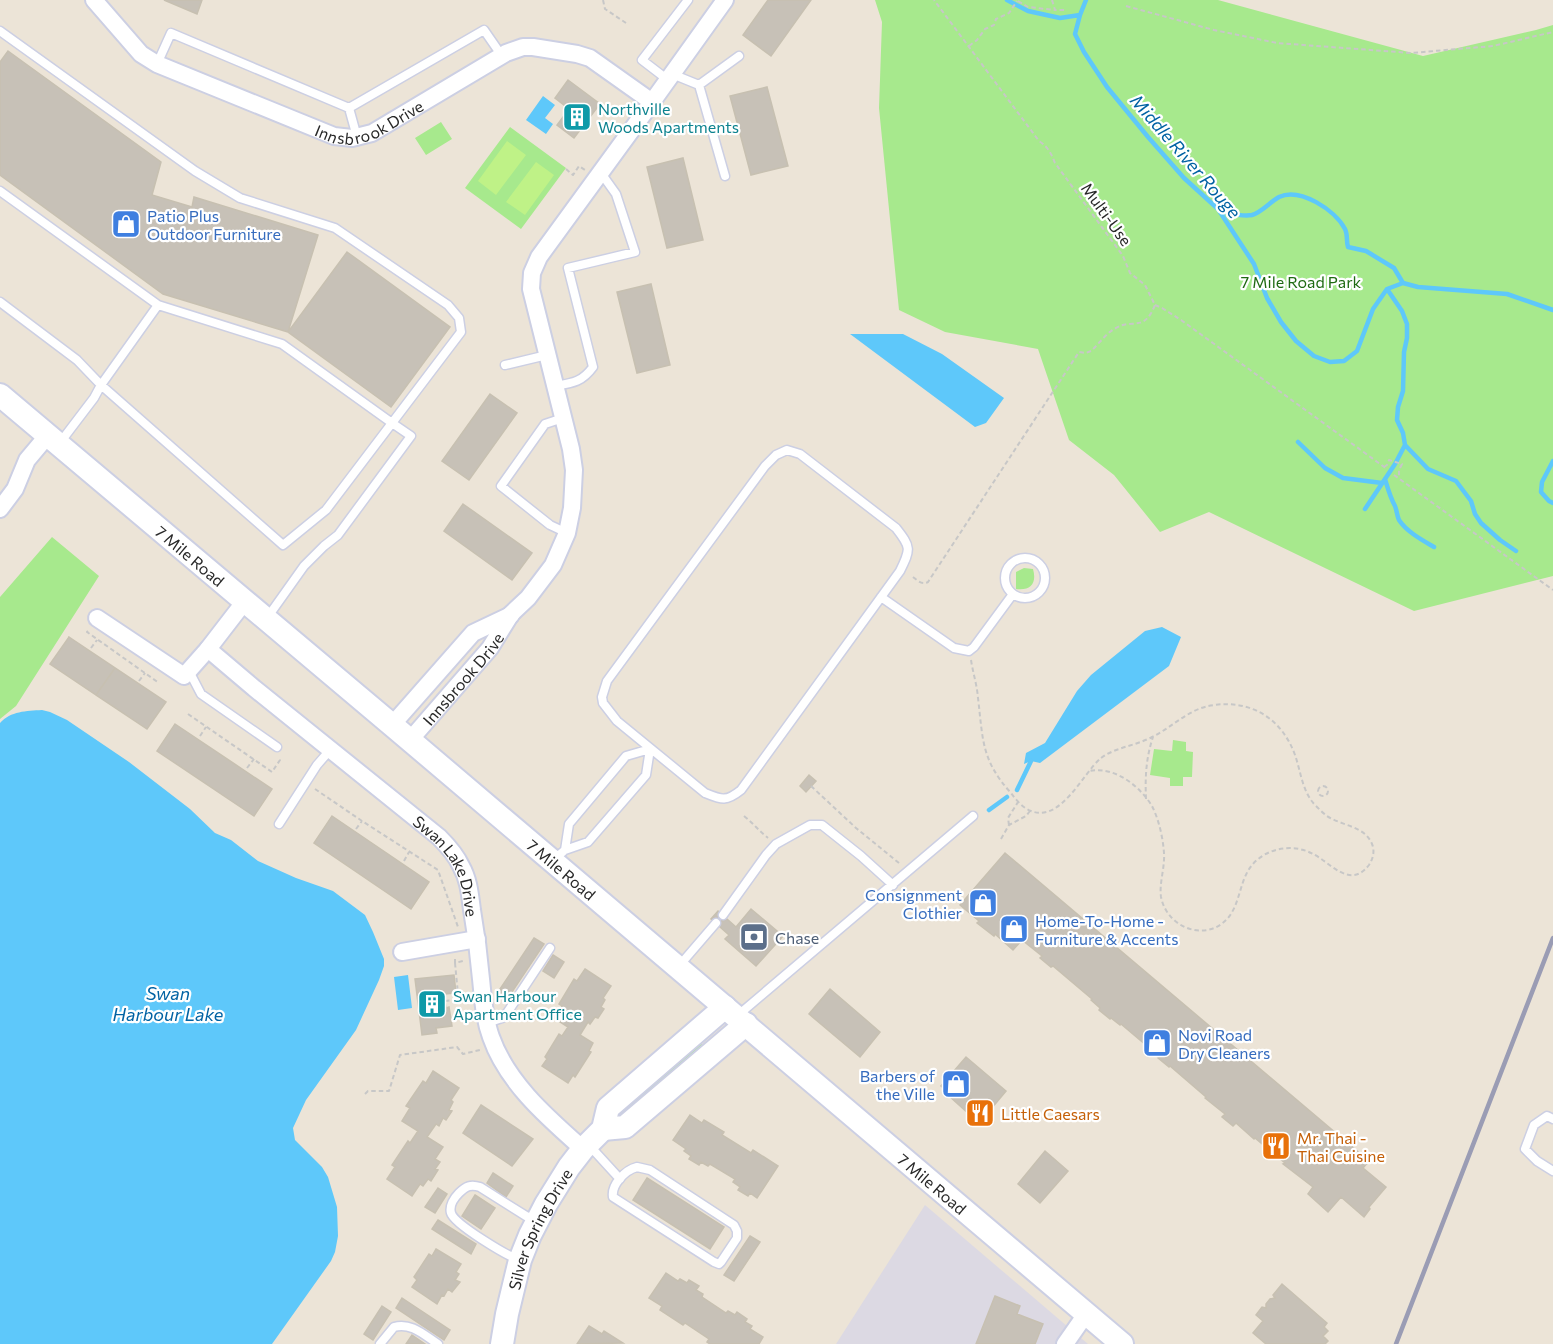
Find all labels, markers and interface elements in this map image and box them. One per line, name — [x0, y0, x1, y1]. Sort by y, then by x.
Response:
water label: Middle River Rouge — [1126, 89, 1246, 223]
street label: Innsbrook Drive — [313, 95, 426, 148]
place label: Northville Woods Apartments — [598, 99, 739, 136]
building icon: Northville Woods Apartments — [561, 101, 593, 133]
street label: Multi-Use — [1078, 179, 1136, 249]
place label: Patio Plus Outdoor Furniture — [147, 206, 281, 243]
shop icon: Patio Plus Outdoor Furniture — [110, 208, 142, 240]
park label: 7 Mile Road Park — [1241, 272, 1362, 291]
street label: 7 Mile Road — [152, 521, 229, 590]
street label: Innsbrook Drive — [418, 629, 507, 729]
street label: Swan Lake Drive — [410, 811, 482, 918]
street label: 7 Mile Road — [524, 835, 600, 903]
place label: Consignment Clothier — [865, 885, 963, 922]
shop icon: Consignment Clothier — [967, 887, 999, 919]
place label: Home-To-Home - Furniture & Accents — [1035, 911, 1178, 948]
shop icon: Home-To-Home - Furniture & Accents — [998, 913, 1030, 945]
bank icon: Chase — [738, 921, 770, 953]
place label: Chase — [775, 928, 819, 947]
water label: Swan Harbour Lake — [113, 982, 224, 1025]
place label: Swan Harbour Apartment Office — [453, 986, 582, 1023]
building icon: Swan Harbour Apartment Office — [416, 988, 448, 1020]
place label: Novi Road Dry Cleaners — [1178, 1025, 1270, 1062]
shop icon: Novi Road Dry Cleaners — [1141, 1027, 1173, 1059]
place label: Barbers of the Ville — [860, 1066, 936, 1103]
shop icon: Barbers of the Ville — [940, 1068, 972, 1100]
restaurant icon: Little Caesars — [964, 1097, 996, 1129]
place label: Little Caesars — [1001, 1104, 1100, 1123]
place label: Mr. Thai - Thai Cuisine — [1297, 1128, 1385, 1165]
restaurant icon: Mr. Thai - Thai Cuisine — [1260, 1130, 1292, 1162]
street label: 7 Mile Road — [894, 1149, 971, 1218]
street label: Silver Spring Drive — [504, 1165, 575, 1292]

